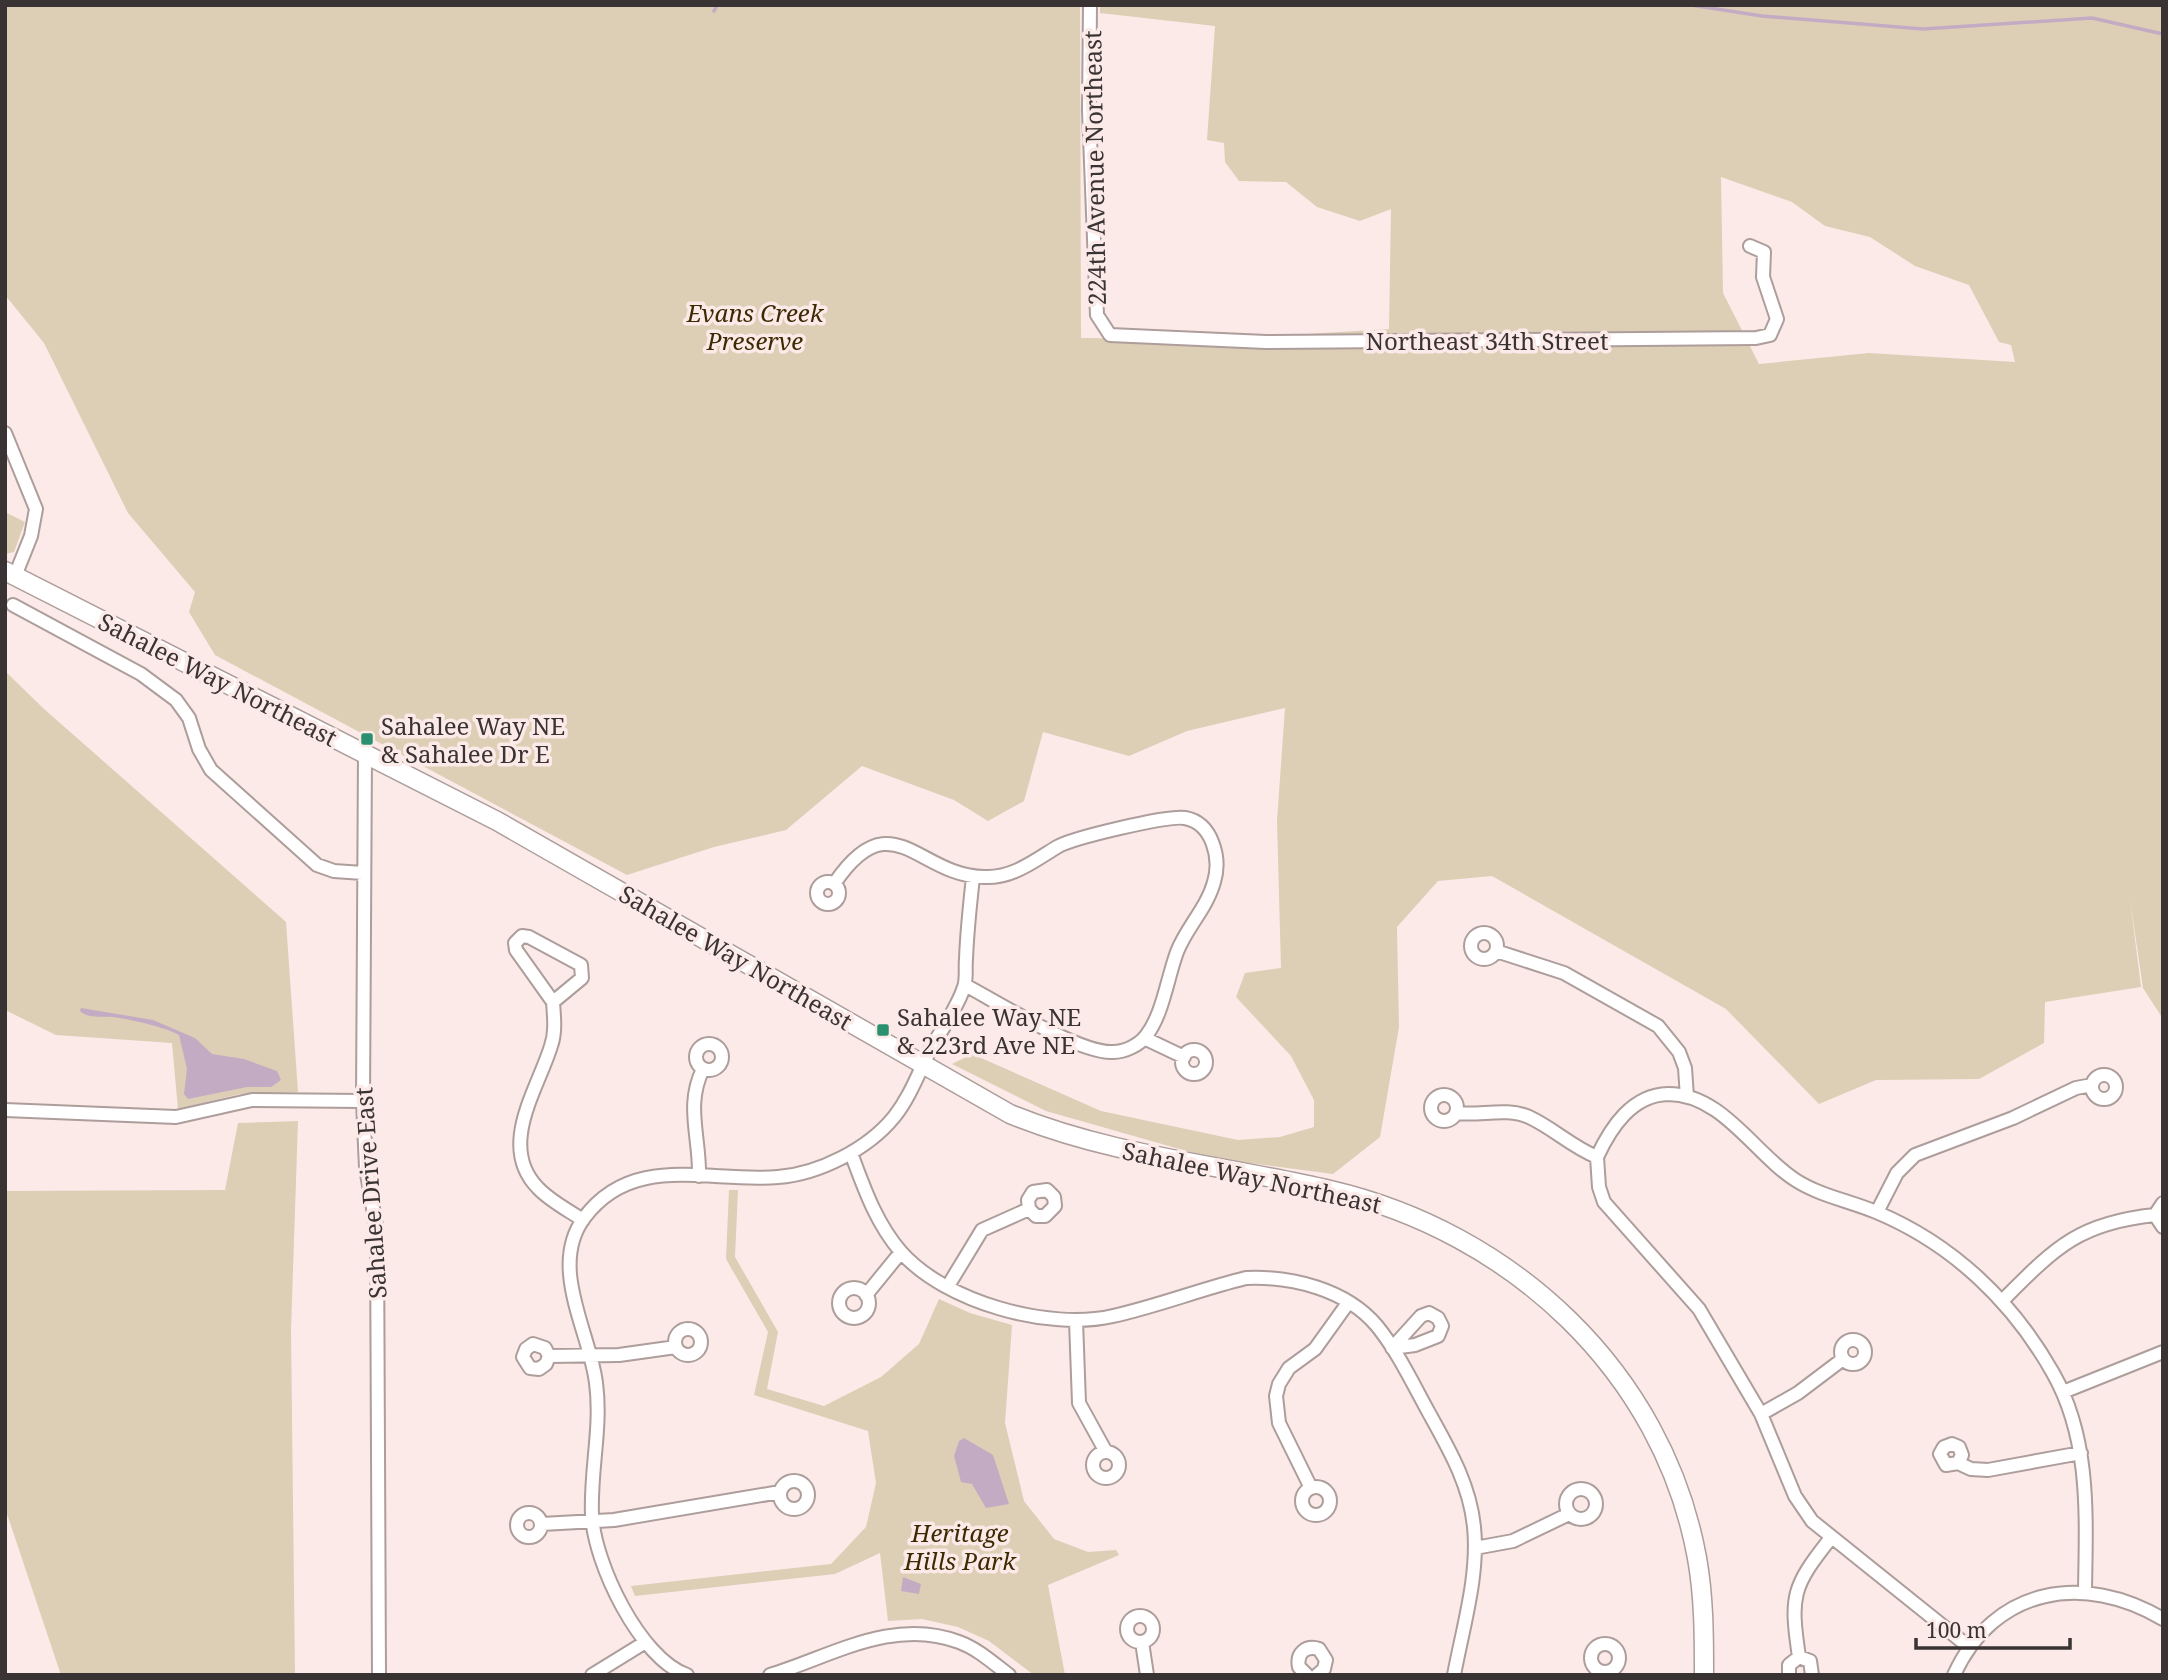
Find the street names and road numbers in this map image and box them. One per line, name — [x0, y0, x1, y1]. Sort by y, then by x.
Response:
street label: 224th Avenue Northeast — [1075, 30, 1113, 306]
street label: Northeast 34th Street — [1366, 324, 1608, 357]
street label: Sahalee Way Northeast — [93, 604, 343, 754]
street label: Sahalee Way Northeast — [614, 877, 858, 1037]
street label: Sahalee Drive East — [346, 1086, 394, 1300]
street label: Sahalee Way Northeast — [1120, 1133, 1384, 1221]

